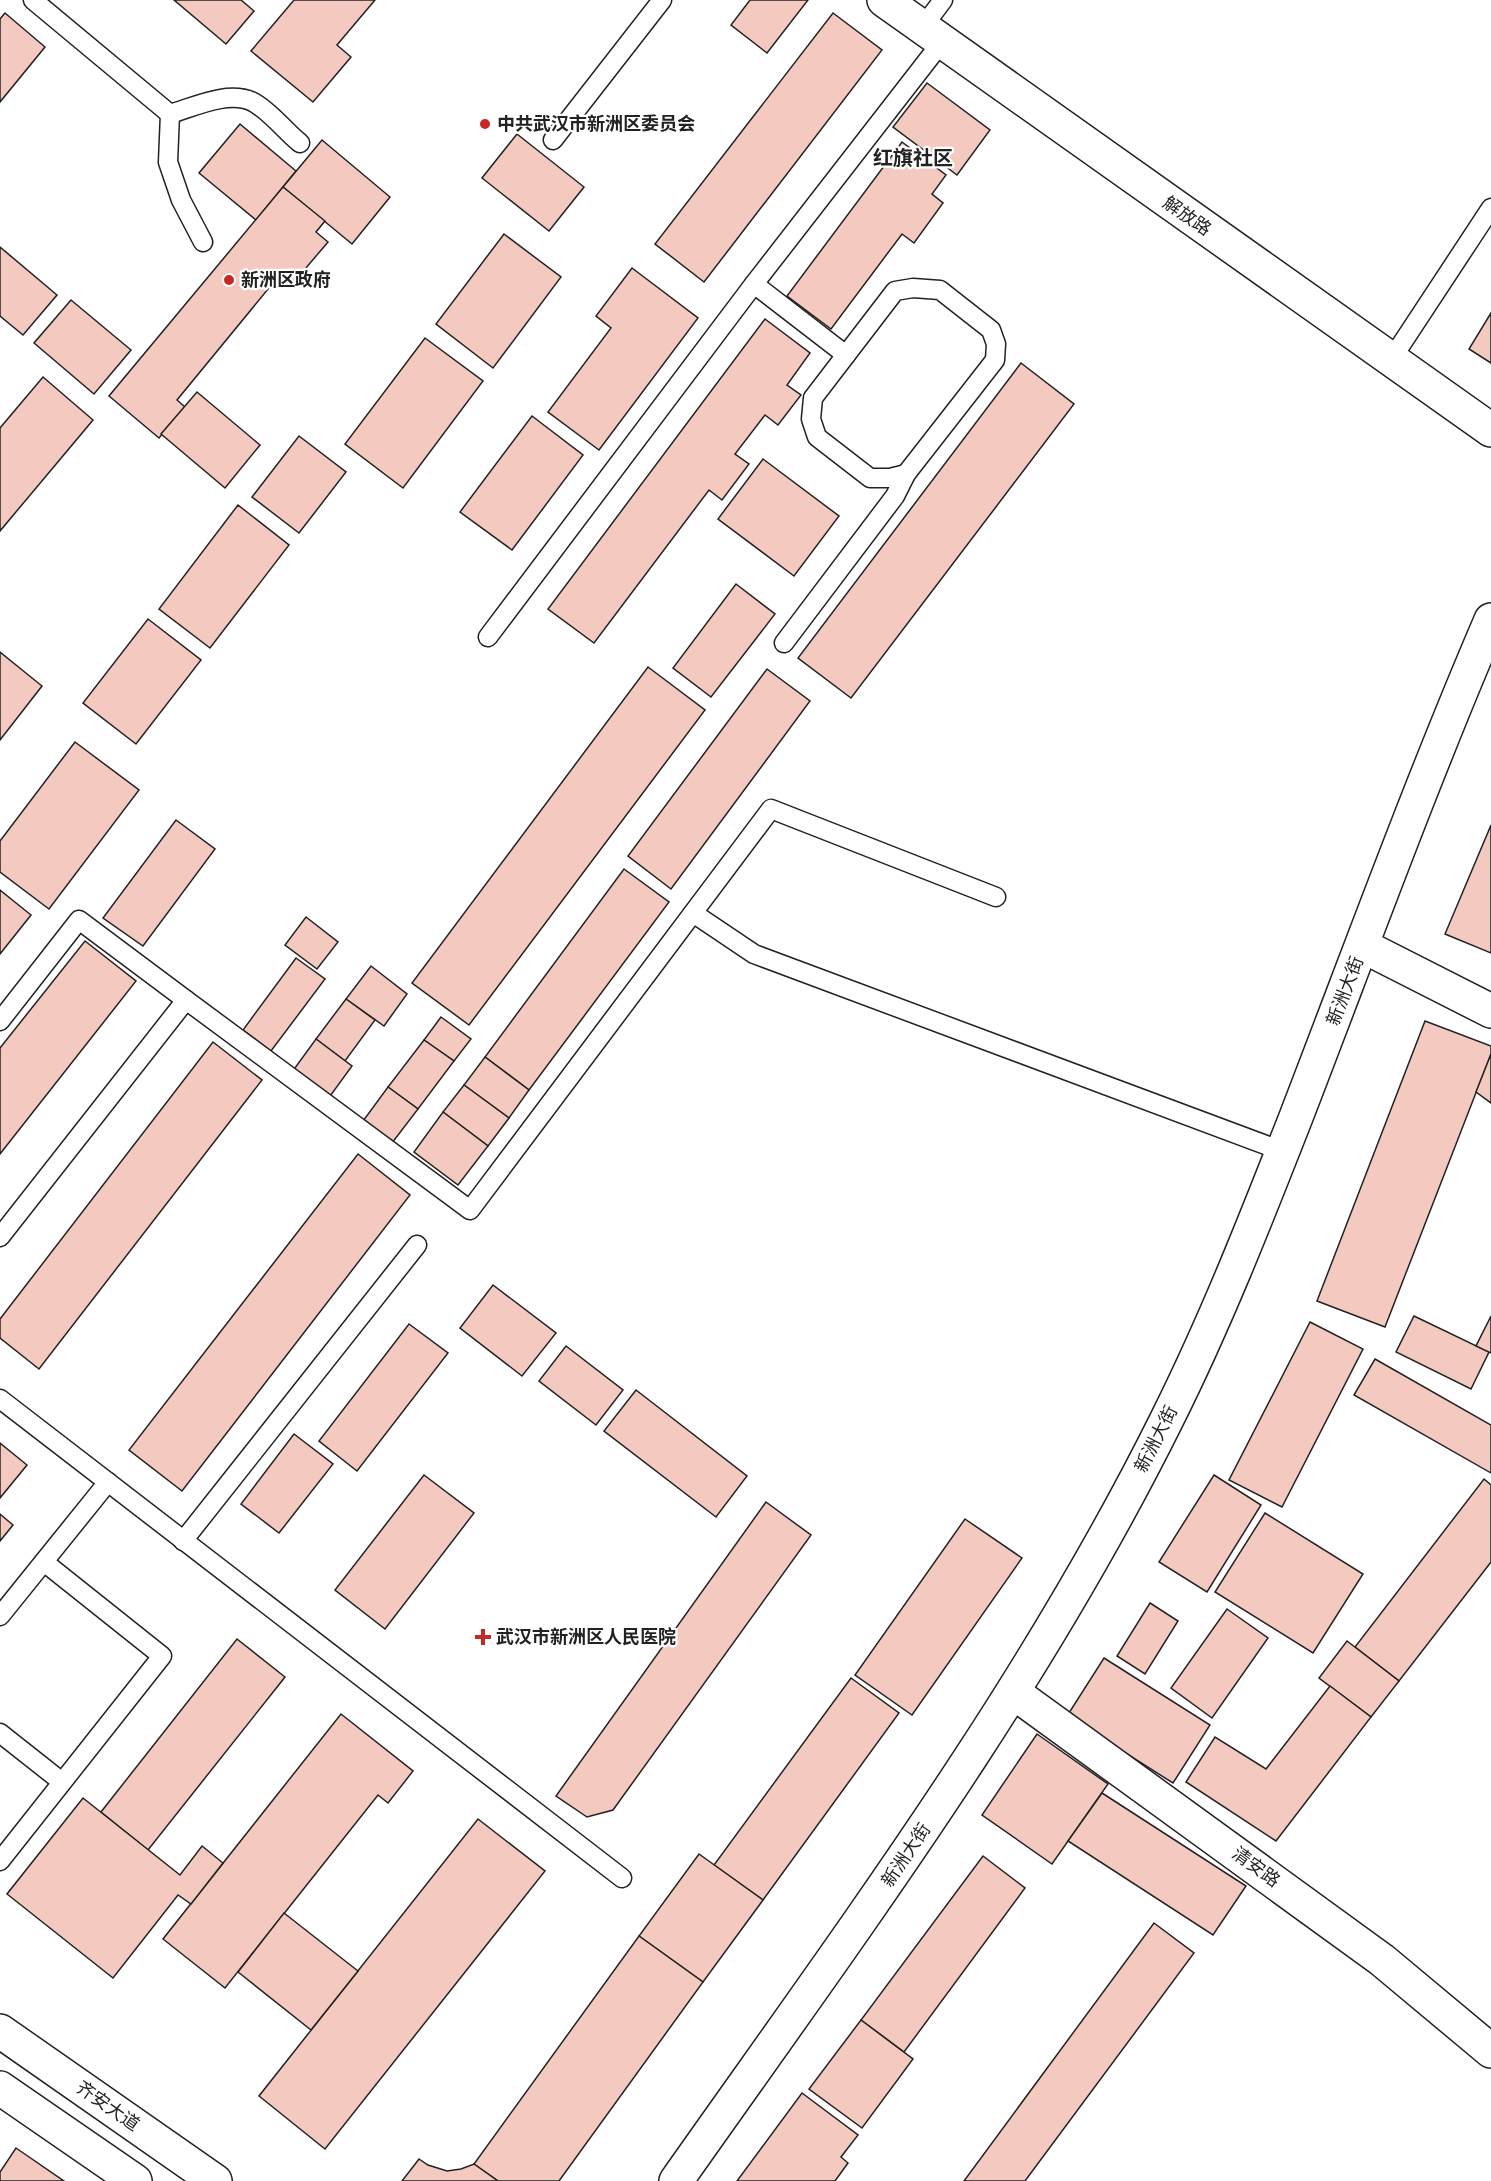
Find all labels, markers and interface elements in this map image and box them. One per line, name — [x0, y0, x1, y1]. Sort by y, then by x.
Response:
place label: 中共武汉市新洲区委员会 — [497, 113, 695, 135]
marker: 中共武汉市新洲区委员会 — [478, 117, 492, 131]
district label: 红旗社区 — [873, 146, 953, 170]
street label: 解放路 — [1159, 192, 1215, 240]
place label: 新洲区政府 — [241, 269, 331, 291]
marker: 新洲区政府 — [222, 273, 236, 287]
street label: 新洲大街 — [1322, 953, 1368, 1029]
street label: 新洲大街 — [1130, 1402, 1182, 1476]
place label: 武汉市新洲区人民医院 — [496, 1626, 676, 1648]
marker: 武汉市新洲区人民医院 — [474, 1628, 492, 1646]
street label: 新洲大街 — [877, 1819, 935, 1891]
street label: 清安路 — [1228, 1842, 1284, 1892]
street label: 齐安大道 — [72, 2076, 144, 2136]

